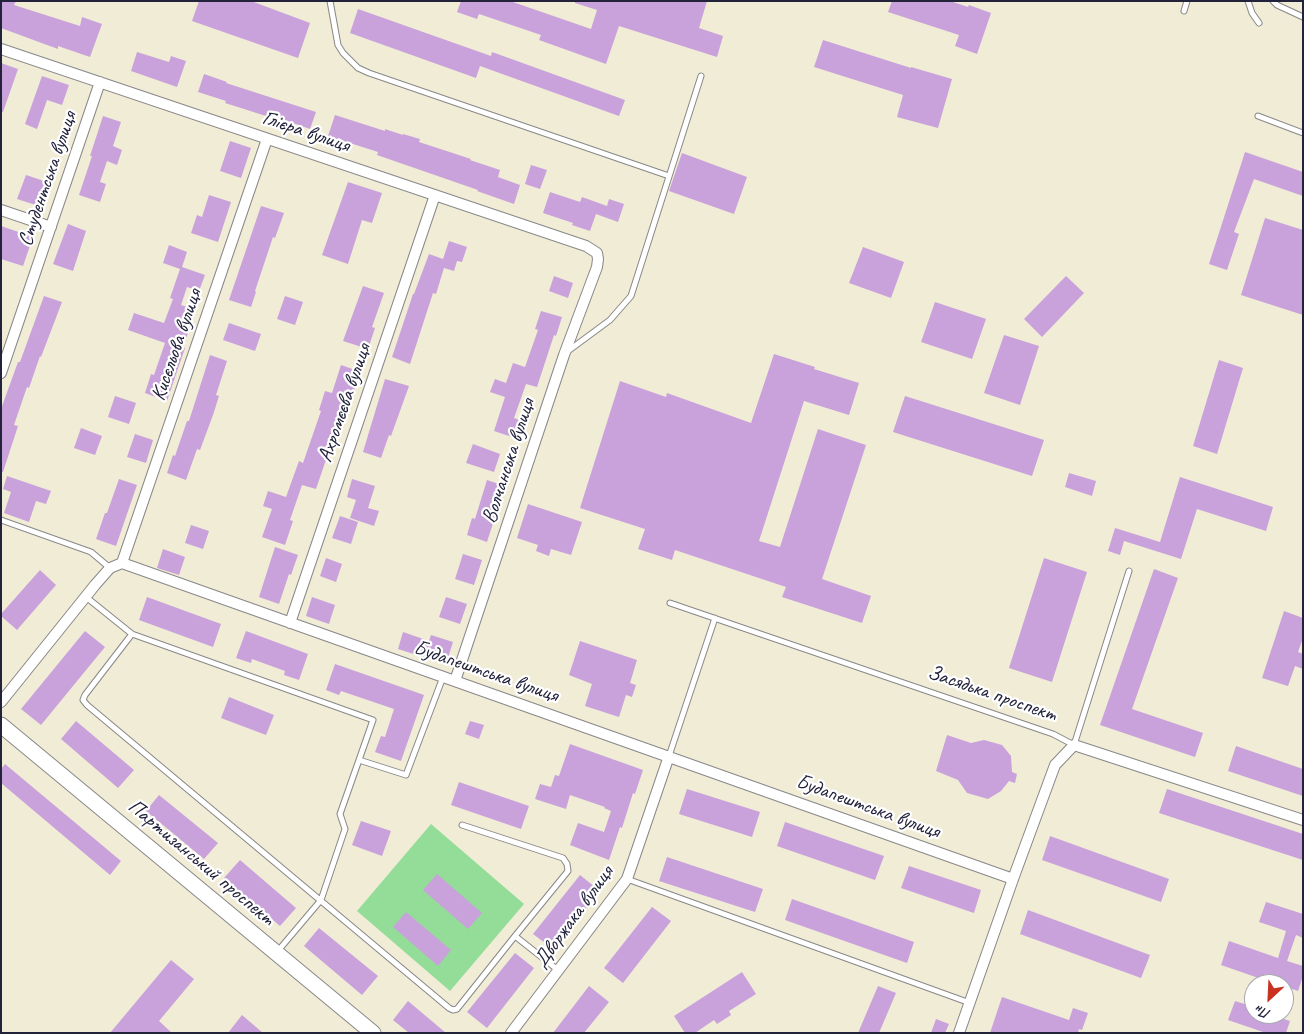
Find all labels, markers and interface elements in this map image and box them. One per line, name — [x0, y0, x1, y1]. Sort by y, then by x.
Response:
street label: Глієра вулиця — [259, 105, 353, 159]
street label: Студентська вулиця — [13, 108, 83, 250]
street label: Кисєльова вулиця — [146, 286, 208, 404]
street label: Ахромєєва вулиця — [313, 341, 377, 465]
street label: Волчанська вулиця — [477, 396, 541, 526]
street label: Будапештська вулиця — [410, 636, 562, 708]
street label: Засядька проспект — [924, 660, 1060, 728]
street label: Будапештська вулиця — [793, 769, 943, 845]
street label: Партизанський проспект — [122, 794, 280, 932]
street label: Дворжака вулиця — [529, 861, 619, 973]
north arrow — [1244, 974, 1294, 1024]
text: Пн — [1253, 1001, 1273, 1023]

